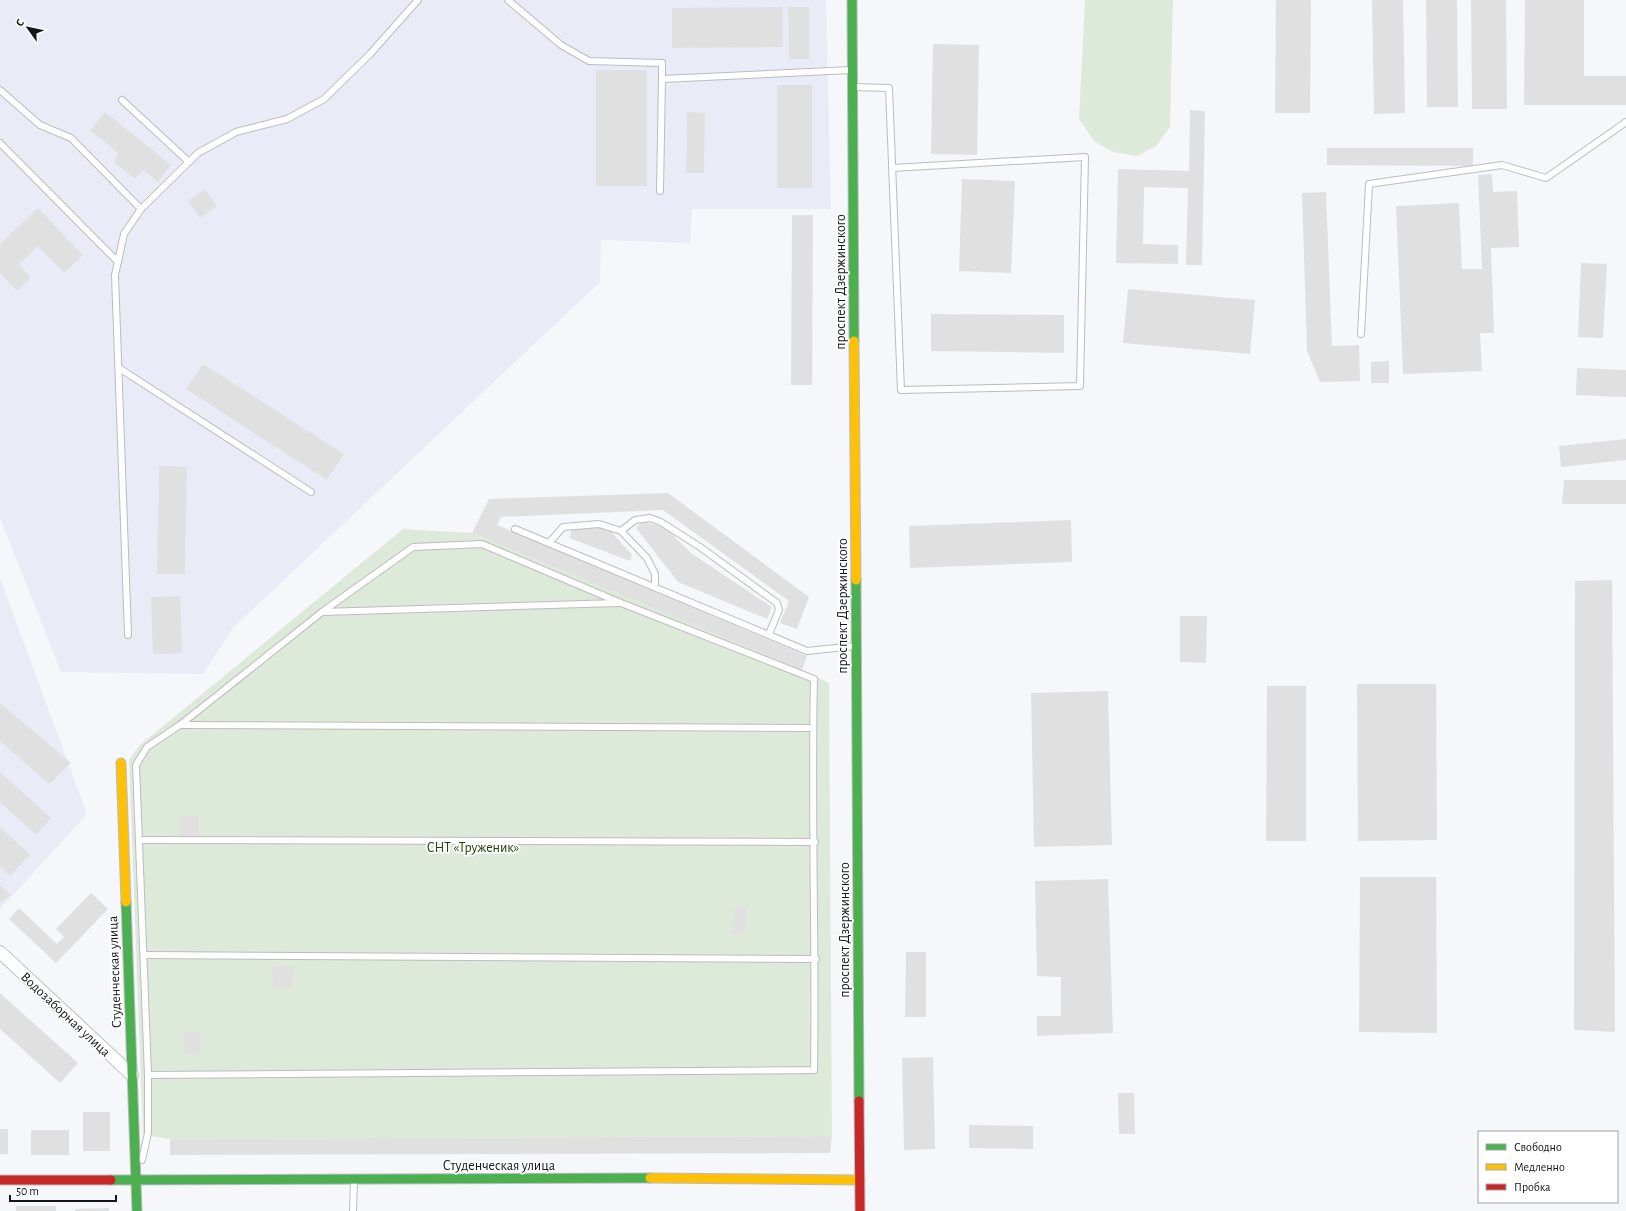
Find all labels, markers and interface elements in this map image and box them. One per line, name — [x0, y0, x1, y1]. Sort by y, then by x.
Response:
north arrow — [8, 8, 48, 48]
text: С — [14, 17, 26, 28]
street label: проспект Дзержинского — [834, 214, 848, 350]
street label: проспект Дзержинского — [836, 538, 850, 674]
park label: СНТ «Труженик» — [427, 841, 519, 855]
street label: проспект Дзержинского — [838, 862, 852, 998]
street label: Студенческая улица — [106, 915, 124, 1028]
street label: Водозаборная улица — [18, 970, 113, 1060]
legend — [1478, 1131, 1618, 1203]
text: Свободно — [1514, 1141, 1562, 1153]
street label: Студенческая улица — [443, 1159, 556, 1173]
text: Медленно — [1514, 1161, 1565, 1173]
scale bar — [10, 1177, 116, 1203]
text: Пробка — [1514, 1181, 1551, 1193]
text: 50 m — [16, 1185, 39, 1197]

